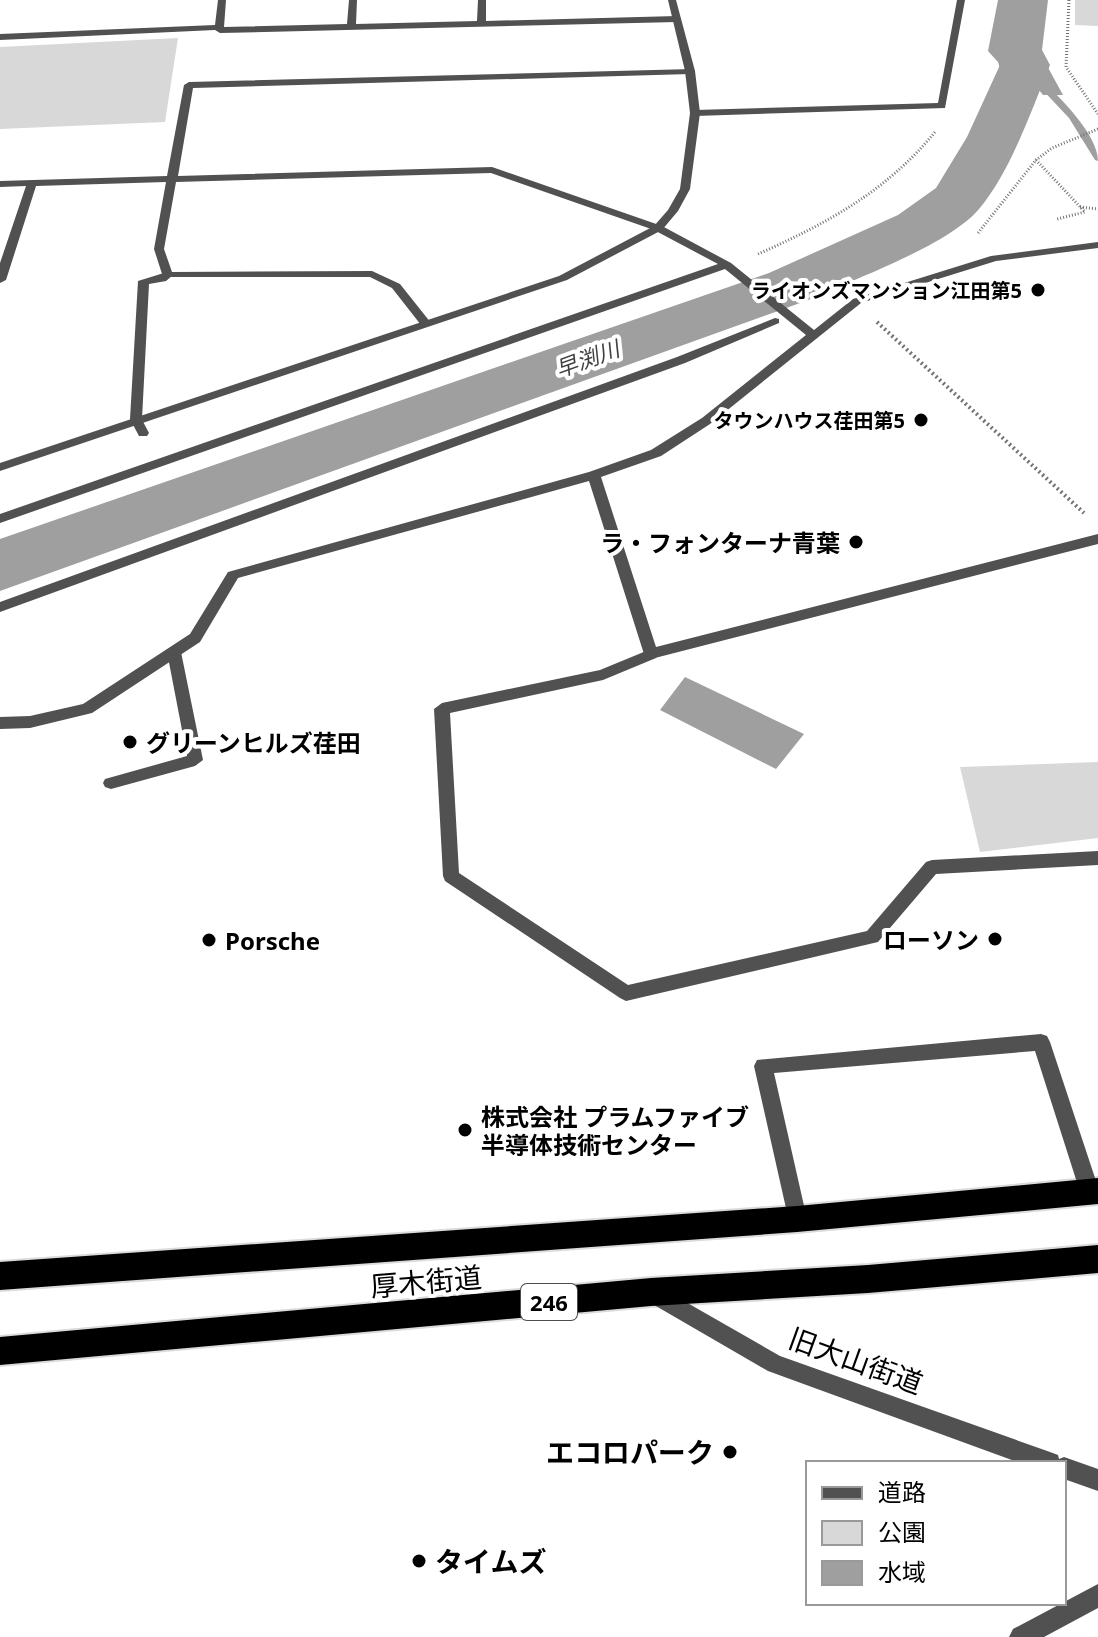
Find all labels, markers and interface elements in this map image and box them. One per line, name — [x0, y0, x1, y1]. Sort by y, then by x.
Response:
place label: ライオンズマンション江田第5 — [751, 277, 1022, 304]
marker: ライオンズマンション江田第5 — [1029, 281, 1047, 299]
water label: 早渕川 — [551, 332, 625, 383]
place label: タウンハウス荏田第5 — [714, 407, 905, 434]
marker: タウンハウス荏田第5 — [912, 411, 930, 429]
place label: ラ・フォンターナ青葉 — [600, 526, 840, 559]
marker: ラ・フォンターナ青葉 — [847, 533, 865, 551]
place label: グリーンヒルズ荏田 — [146, 726, 361, 759]
marker: グリーンヒルズ荏田 — [121, 733, 139, 751]
place label: ローソン — [883, 923, 979, 956]
place label: Porsche — [225, 924, 320, 957]
marker: ローソン — [986, 930, 1004, 948]
marker: Porsche — [200, 931, 218, 949]
place label: 株式会社 プラムファイブ 半導体技術センター — [481, 1100, 749, 1161]
marker: 株式会社 プラムファイブ 半導体技術センター — [456, 1121, 474, 1139]
street label: 厚木街道 — [369, 1257, 483, 1305]
road number: 246 — [521, 1284, 577, 1320]
street label: 旧大山街道 — [784, 1318, 928, 1402]
place label: エコロパーク — [546, 1433, 714, 1471]
marker: エコロパーク — [721, 1443, 739, 1461]
legend — [806, 1461, 1066, 1605]
text: 道路 — [878, 1475, 926, 1508]
text: 公園 — [878, 1515, 926, 1548]
place label: タイムズ — [435, 1542, 546, 1580]
marker: タイムズ — [410, 1552, 428, 1570]
text: 水域 — [878, 1555, 926, 1588]

